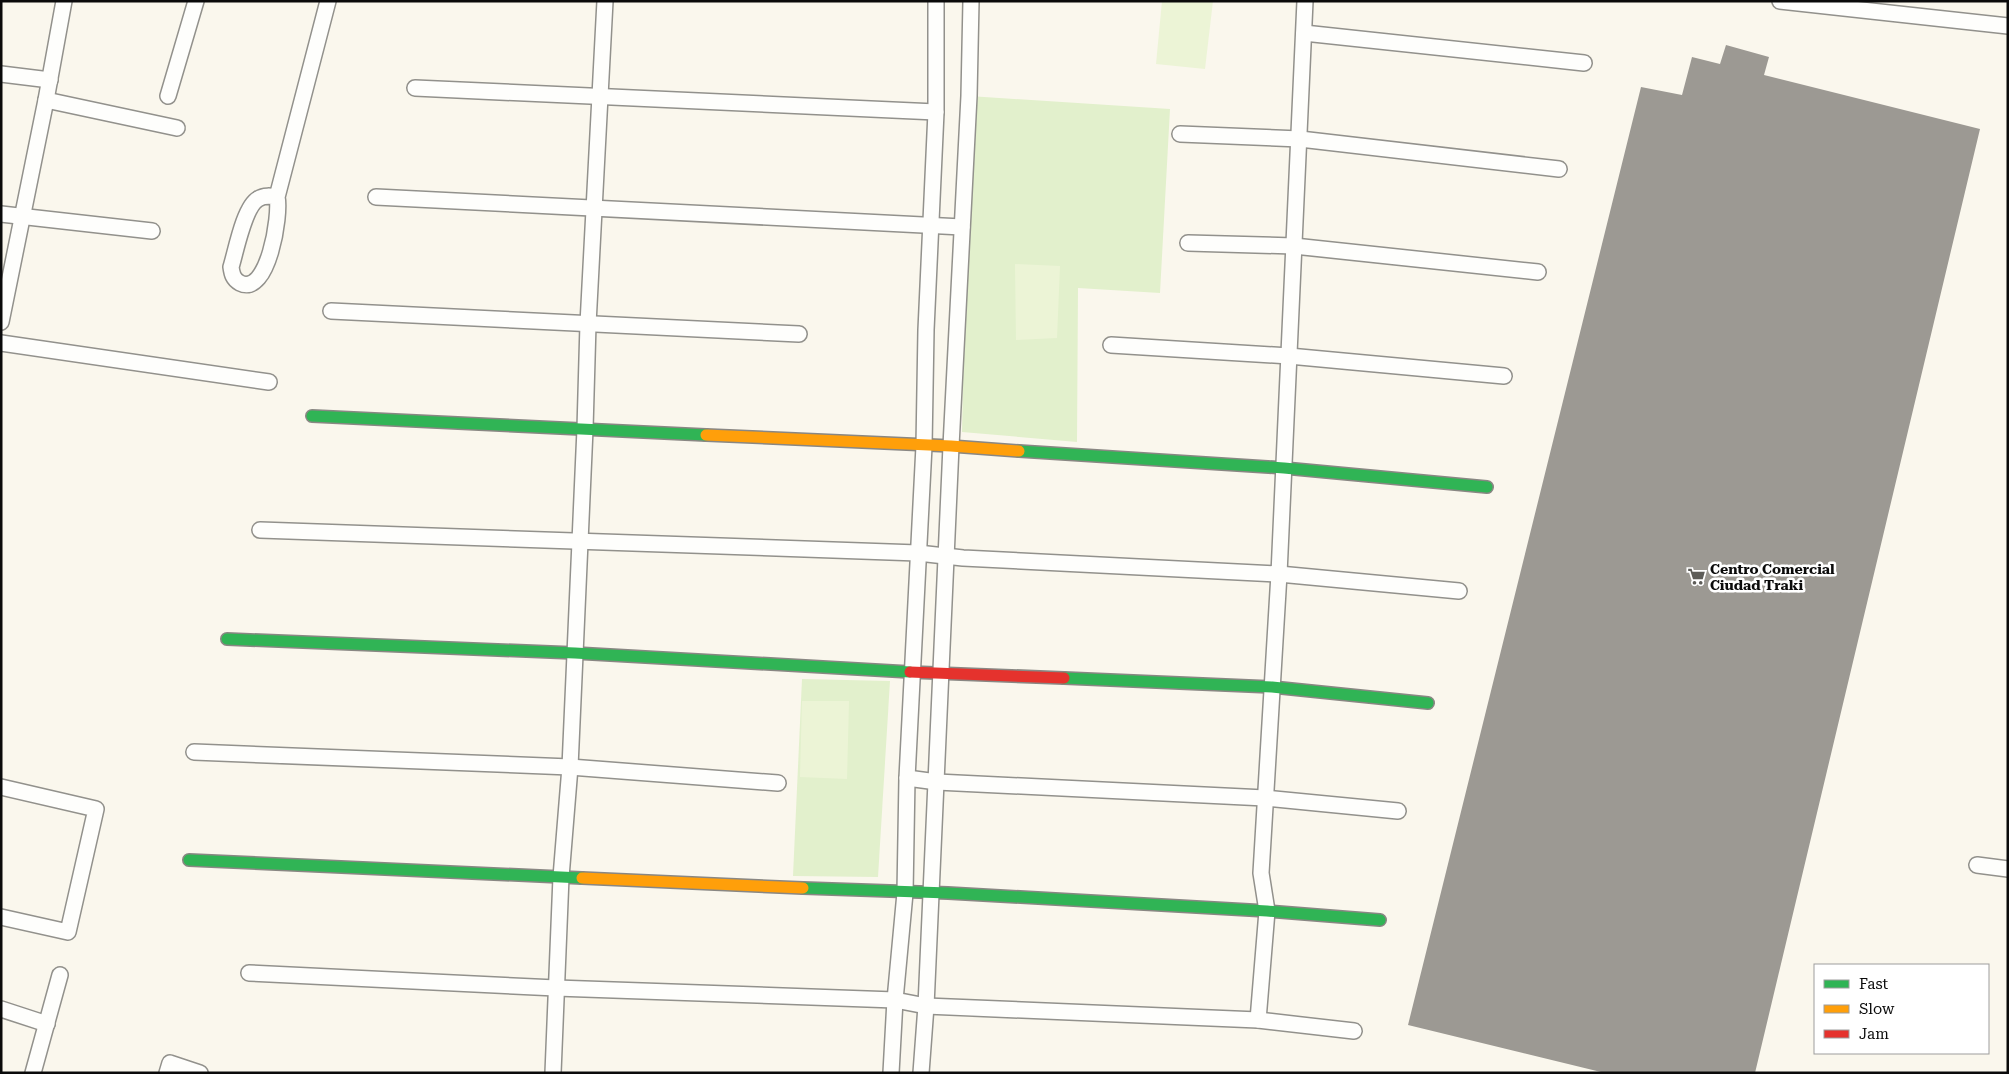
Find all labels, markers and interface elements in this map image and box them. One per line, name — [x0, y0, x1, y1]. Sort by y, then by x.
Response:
place label: Centro Comercial Ciudad Traki — [1710, 561, 1835, 593]
supermarket icon: Centro Comercial Ciudad Traki — [1686, 567, 1706, 587]
legend — [1814, 964, 1989, 1054]
text: Fast — [1859, 975, 1889, 993]
text: Slow — [1859, 1000, 1895, 1018]
text: Jam — [1859, 1025, 1889, 1043]

